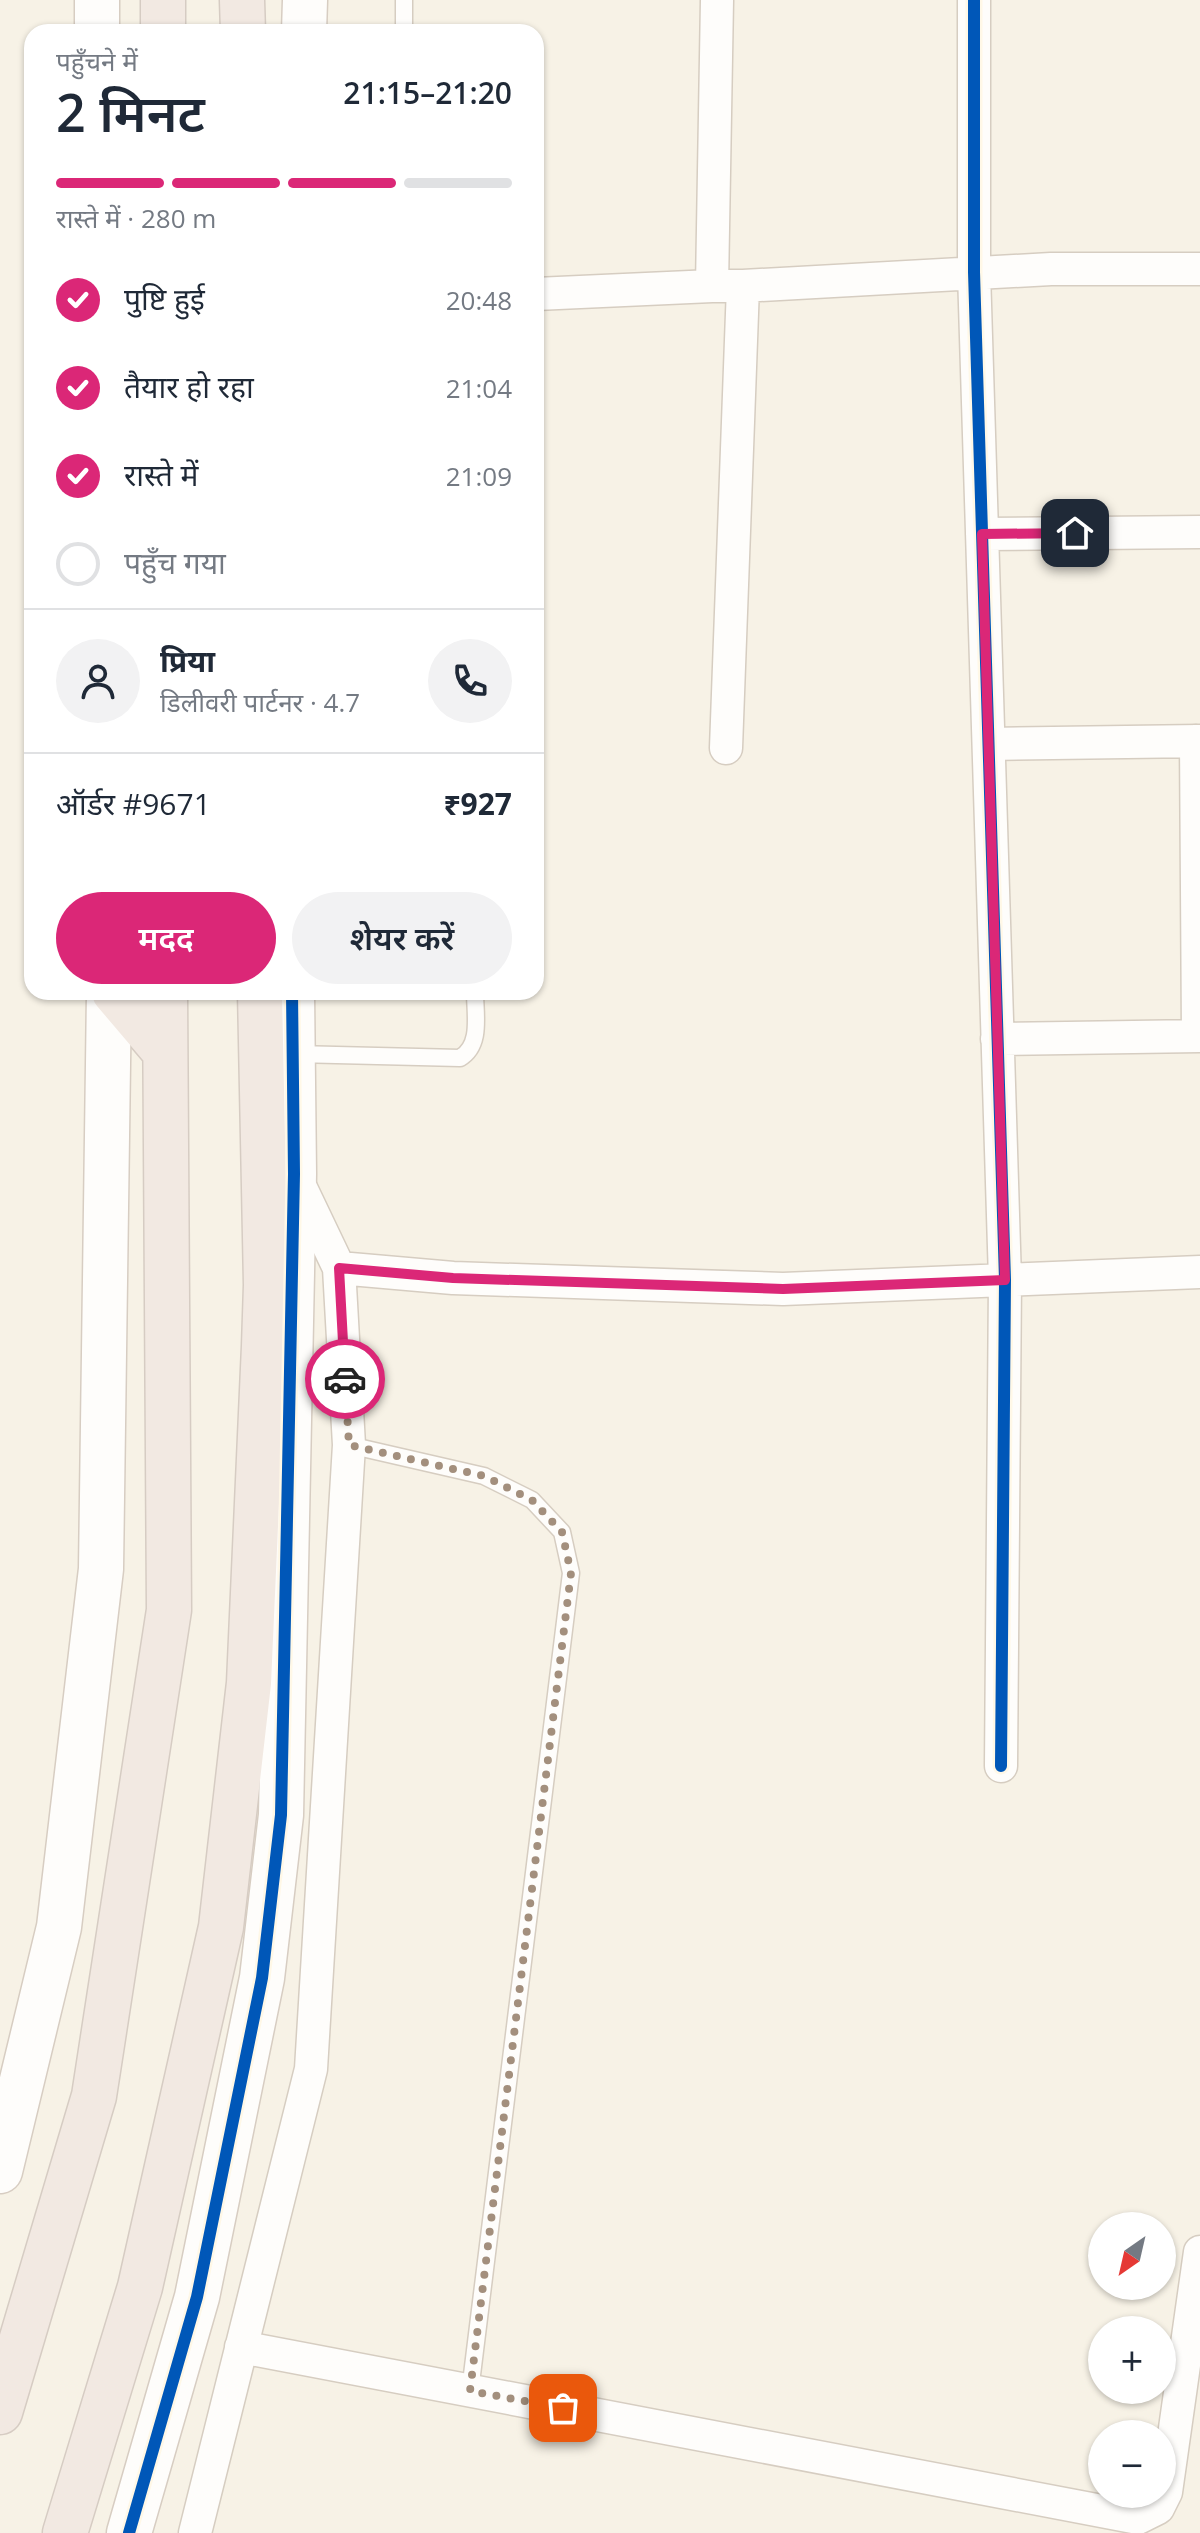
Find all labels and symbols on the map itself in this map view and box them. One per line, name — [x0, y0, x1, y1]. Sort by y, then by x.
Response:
pin — [1041, 499, 1109, 567]
courier — [305, 1339, 385, 1419]
north arrow — [1088, 2212, 1176, 2300]
pin — [529, 2374, 597, 2442]

